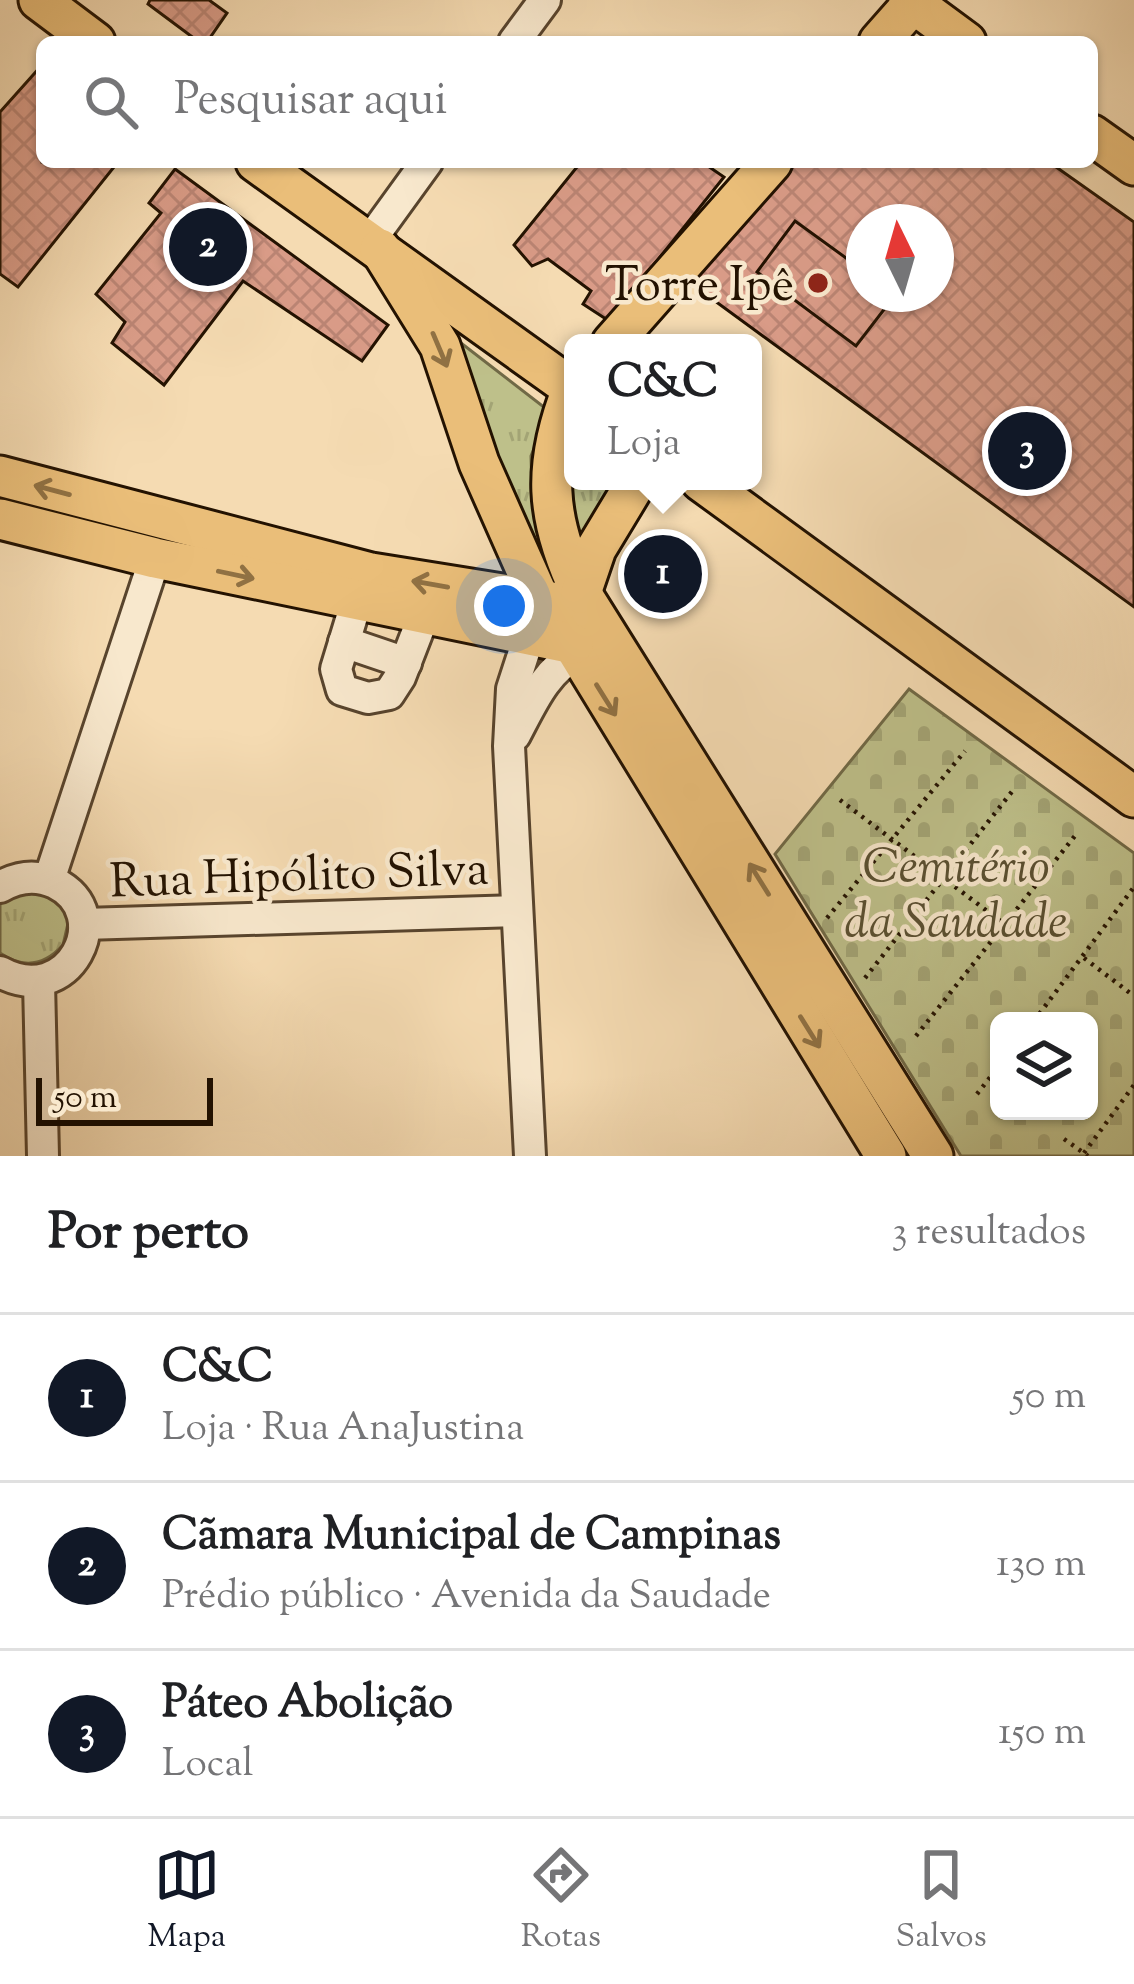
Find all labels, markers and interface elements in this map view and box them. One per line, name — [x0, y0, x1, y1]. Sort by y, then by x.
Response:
search box — [36, 36, 1098, 168]
icon: search — [78, 69, 144, 135]
text: Pesquisar aqui — [174, 70, 447, 135]
pin: 2 — [169, 202, 247, 292]
north arrow — [846, 204, 954, 312]
place label: Torre Ipê — [605, 254, 794, 323]
marker: Torre Ipê — [805, 270, 831, 296]
one-way arrow — [431, 330, 452, 367]
popup — [564, 334, 762, 490]
text: C&C — [607, 352, 719, 417]
pin: 3 — [988, 406, 1066, 496]
text: Loja — [607, 417, 681, 473]
one-way arrow — [34, 477, 72, 499]
pin: 1 — [624, 529, 702, 619]
one-way arrow — [216, 565, 255, 587]
one-way arrow — [412, 571, 451, 594]
your location — [474, 576, 534, 636]
one-way arrow — [594, 682, 618, 716]
park label: Cemitério da Saudade — [845, 835, 1067, 959]
street label: Rua Hipólito Silva — [109, 837, 490, 920]
one-way arrow — [747, 863, 772, 897]
map controls — [990, 1012, 1098, 1120]
button: layers — [990, 1012, 1098, 1120]
one-way arrow — [798, 1014, 822, 1048]
scale bar — [36, 1072, 213, 1125]
text: 50 m — [54, 1075, 117, 1123]
text: Por perto — [48, 1198, 249, 1271]
text: 3 resultados — [892, 1206, 1086, 1262]
text: C&C — [162, 1337, 273, 1402]
text: 1 — [80, 1370, 94, 1426]
text: 50 m — [1011, 1370, 1086, 1426]
text: Loja · Rua AnaJustina — [162, 1402, 524, 1458]
text: Cãmara Municipal de Campinas — [162, 1505, 781, 1570]
text: 2 — [78, 1538, 96, 1594]
text: 130 m — [996, 1538, 1086, 1594]
text: Prédio público · Avenida da Saudade — [162, 1570, 771, 1626]
text: Páteo Abolição — [162, 1673, 453, 1738]
text: 3 — [79, 1706, 95, 1762]
text: 150 m — [998, 1706, 1086, 1762]
text: Local — [162, 1738, 253, 1794]
tab: Mapa — [147, 1842, 226, 1962]
tab: Rotas — [521, 1842, 601, 1962]
tab: Salvos — [896, 1842, 987, 1962]

